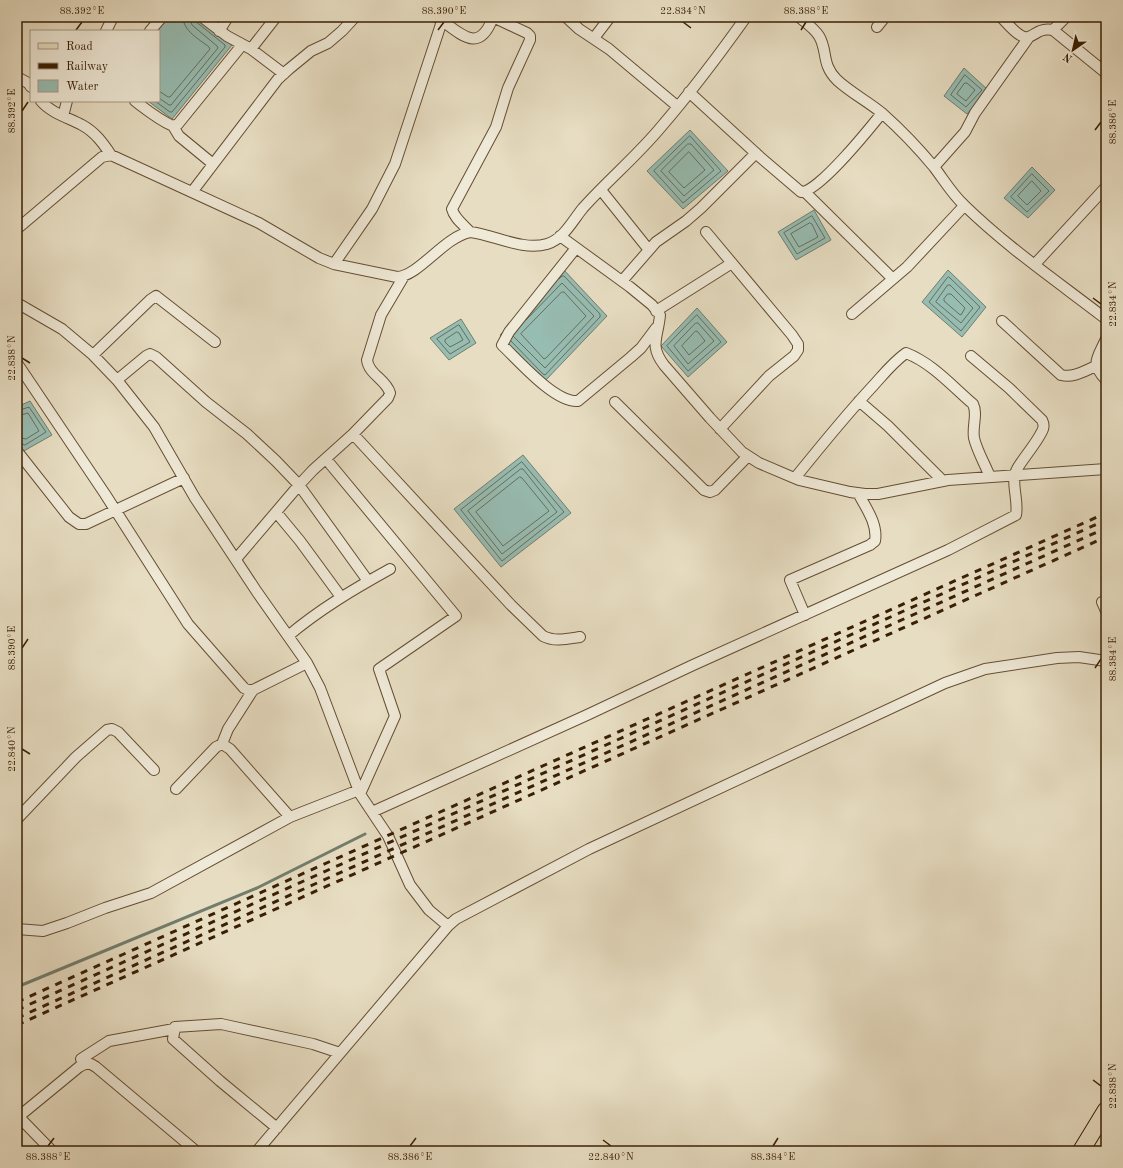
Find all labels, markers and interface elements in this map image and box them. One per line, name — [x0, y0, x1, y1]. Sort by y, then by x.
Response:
text: 88.392°E — [60, 6, 104, 16]
text: 88.390°E — [422, 6, 466, 16]
text: 22.834°N — [660, 6, 706, 16]
text: 88.388°E — [784, 6, 828, 16]
legend — [30, 30, 160, 102]
north arrow — [1053, 30, 1093, 70]
text: Road — [66, 41, 93, 53]
text: N — [1061, 50, 1075, 64]
text: Railway — [66, 61, 109, 73]
text: Water — [66, 81, 99, 93]
text: 88.392°E — [7, 89, 17, 133]
text: 88.386°E — [1108, 100, 1118, 144]
text: 22.834°N — [1108, 281, 1118, 327]
text: 22.838°N — [7, 335, 17, 381]
text: 88.390°E — [7, 626, 17, 670]
text: 88.384°E — [1108, 637, 1118, 681]
text: 22.840°N — [7, 726, 17, 772]
text: 22.838°N — [1108, 1063, 1118, 1109]
text: 88.388°E — [26, 1152, 70, 1162]
text: 88.386°E — [388, 1152, 432, 1162]
text: 22.840°N — [588, 1152, 634, 1162]
text: 88.384°E — [751, 1152, 795, 1162]

